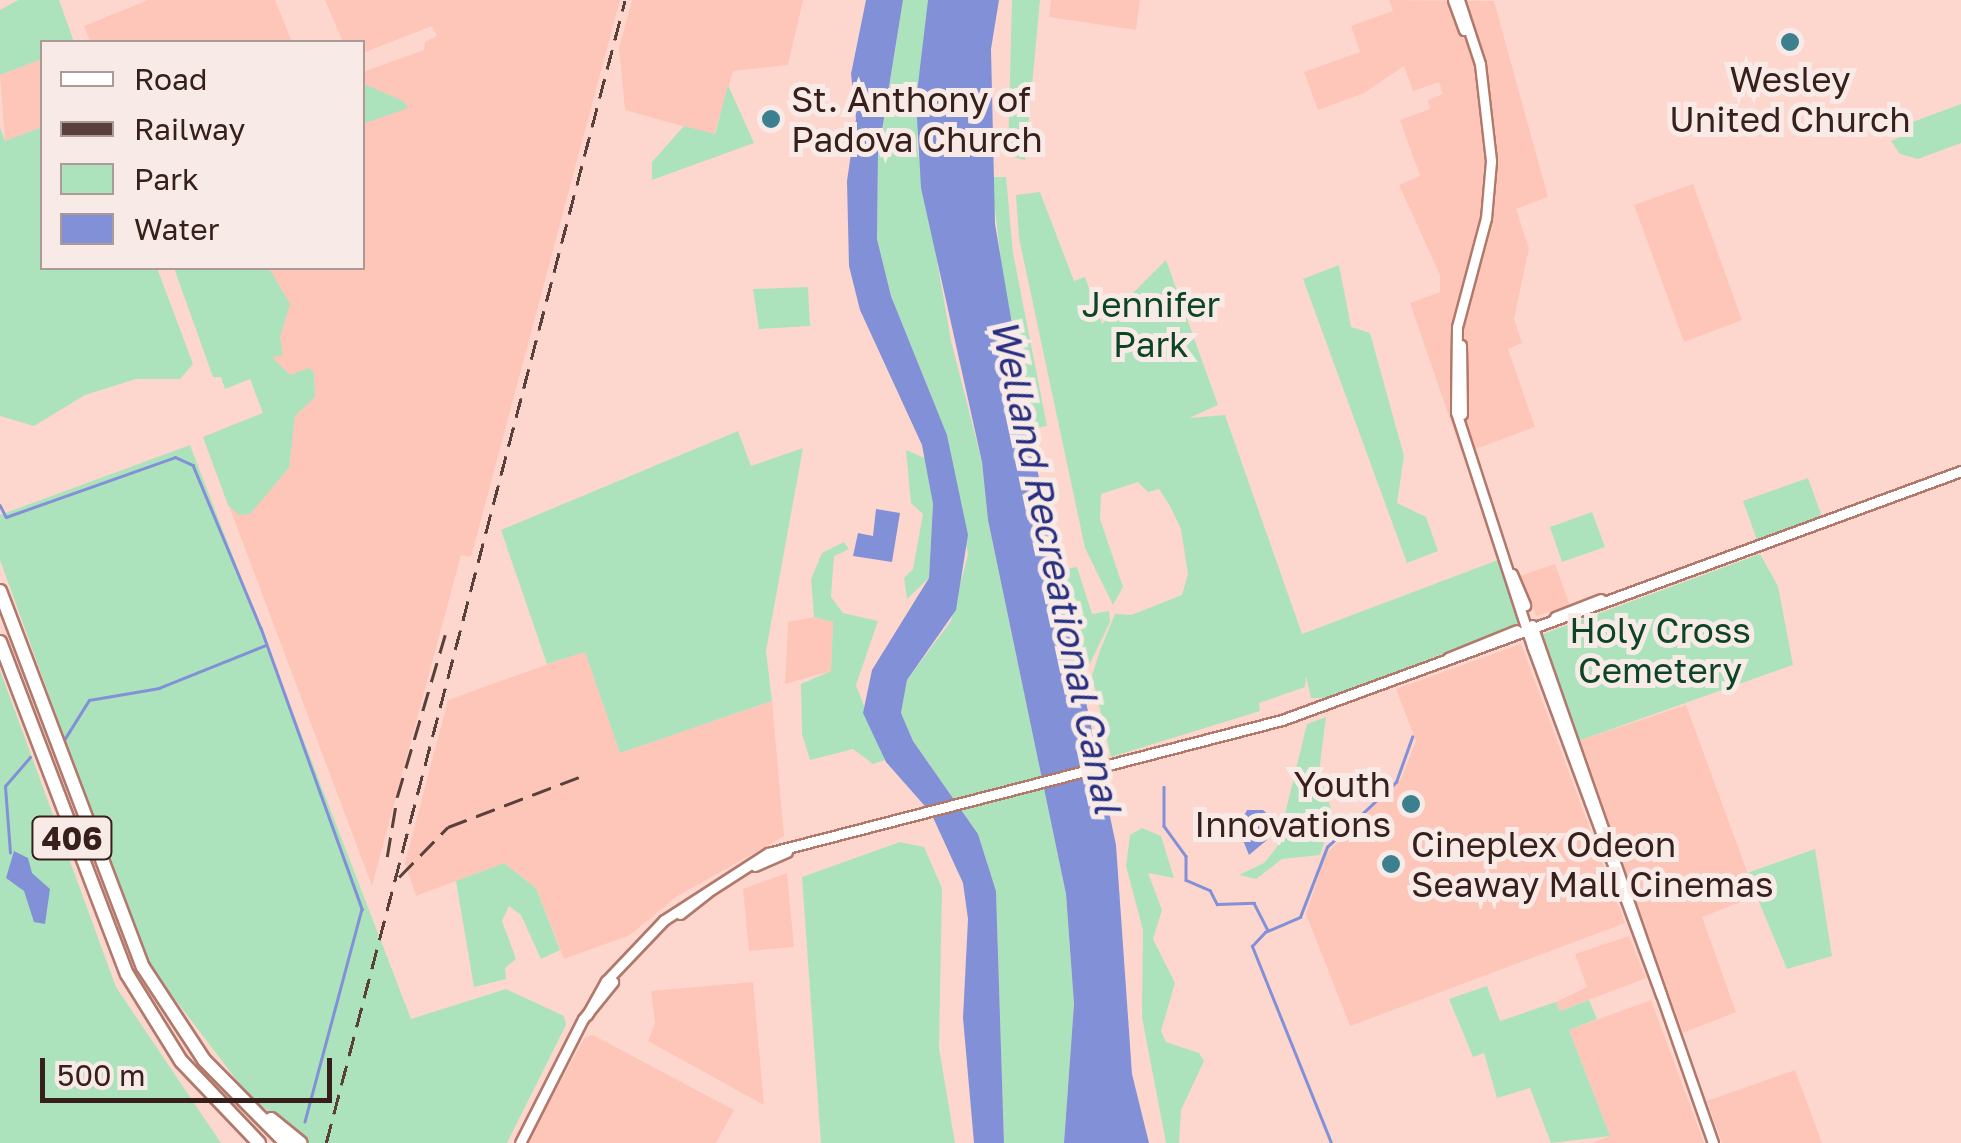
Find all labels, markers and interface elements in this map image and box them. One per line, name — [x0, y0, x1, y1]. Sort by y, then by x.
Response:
marker: Wesley United Church — [1779, 31, 1801, 53]
legend — [40, 40, 365, 270]
place label: Wesley United Church — [1669, 58, 1911, 140]
text: Road — [134, 61, 208, 97]
place label: St. Anthony of Padova Church — [791, 78, 1043, 160]
marker: St. Anthony of Padova Church — [760, 108, 782, 130]
text: Railway — [134, 111, 245, 147]
text: Park — [134, 161, 199, 197]
text: Water — [134, 211, 219, 247]
park label: Jennifer Park — [1082, 283, 1220, 365]
water label: Welland Recreational Canal — [982, 315, 1132, 817]
park label: Holy Cross Cemetery — [1569, 609, 1751, 691]
place label: Youth Innovations — [1194, 763, 1391, 845]
marker: Youth Innovations — [1400, 793, 1422, 815]
road number: 406 — [30, 811, 114, 865]
place label: Cineplex Odeon Seaway Mall Cinemas — [1411, 823, 1774, 905]
marker: Cineplex Odeon Seaway Mall Cinemas — [1380, 853, 1402, 875]
scale bar — [45, 1038, 338, 1100]
text: 500 m — [57, 1057, 146, 1093]

